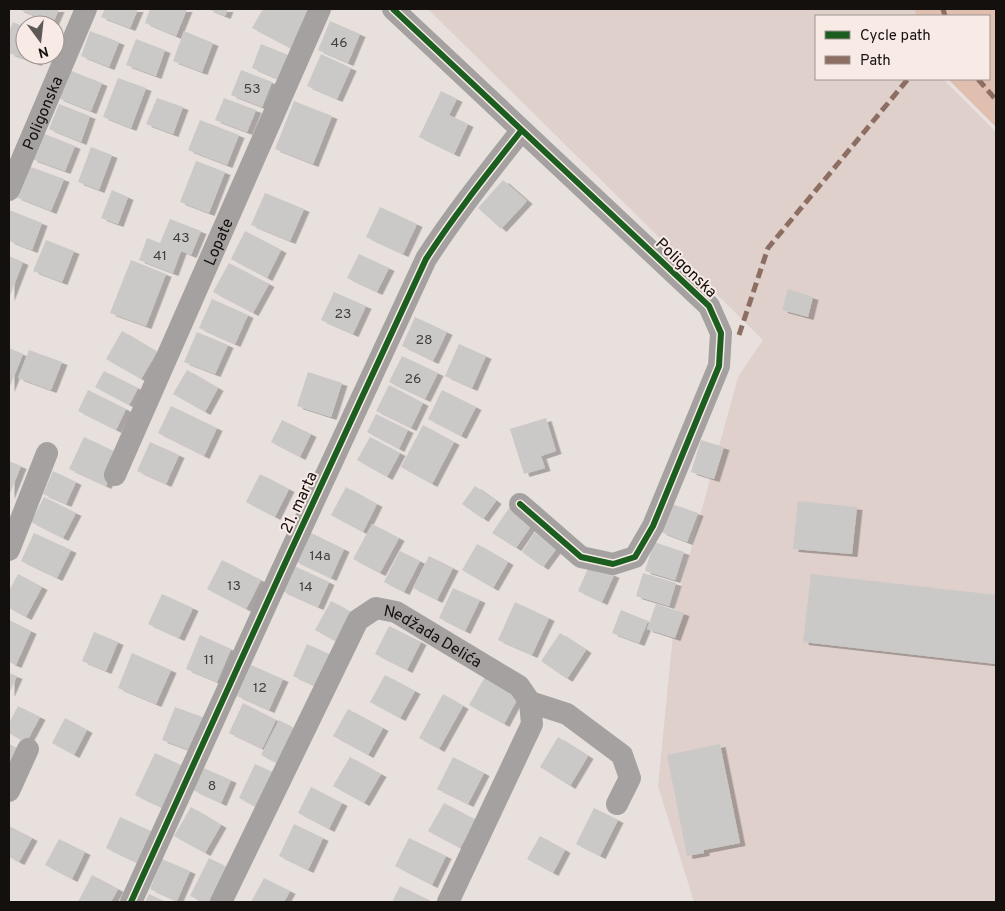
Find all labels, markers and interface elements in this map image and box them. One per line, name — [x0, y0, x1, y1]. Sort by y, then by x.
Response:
north arrow — [15, 15, 65, 65]
legend — [815, 15, 990, 80]
text: Cycle path — [860, 27, 931, 46]
house number: 46 — [330, 35, 348, 52]
text: N — [36, 42, 50, 61]
text: Path — [860, 52, 891, 71]
street label: Poligonska — [19, 74, 68, 153]
house number: 53 — [243, 81, 261, 98]
street label: Lopate — [200, 216, 239, 269]
house number: 43 — [172, 230, 190, 247]
street label: Poligonska — [651, 234, 721, 303]
house number: 41 — [153, 248, 167, 265]
house number: 23 — [335, 306, 352, 323]
house number: 28 — [415, 332, 433, 349]
house number: 26 — [405, 371, 421, 388]
street label: 21. marta — [277, 469, 323, 537]
house number: 14a — [310, 548, 331, 565]
house number: 13 — [227, 578, 241, 595]
house number: 14 — [299, 579, 313, 596]
street label: Nedžada Delića — [382, 602, 485, 673]
house number: 11 — [204, 652, 214, 669]
house number: 12 — [253, 680, 267, 697]
house number: 8 — [208, 778, 216, 795]

